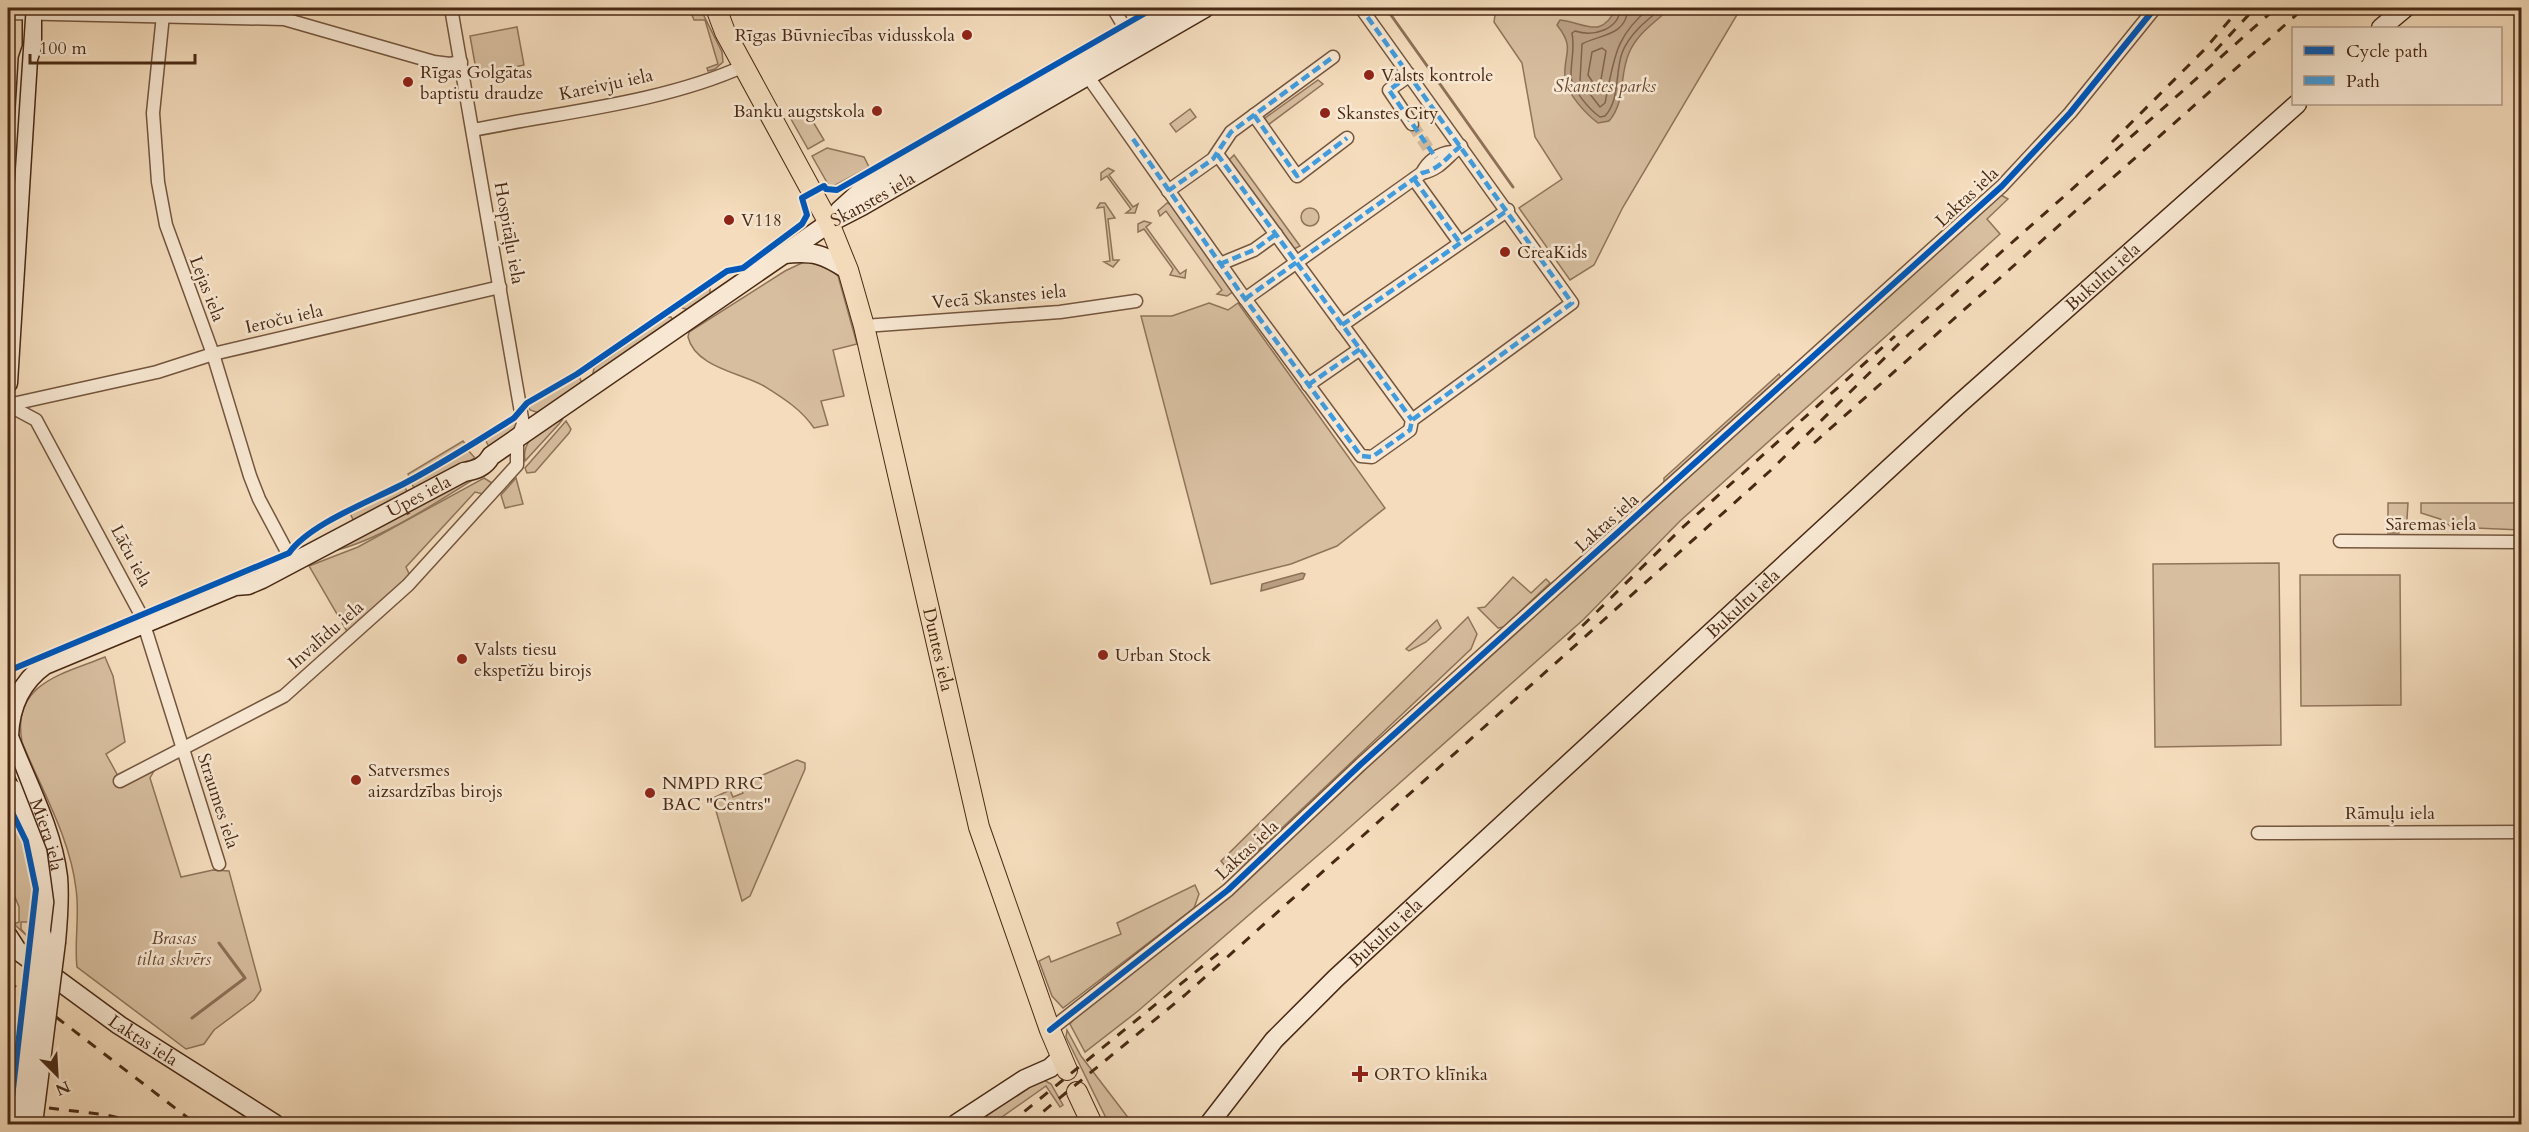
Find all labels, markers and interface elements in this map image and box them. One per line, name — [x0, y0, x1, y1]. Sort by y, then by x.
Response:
place label: Rīgas Būvniecības vidusskola — [735, 23, 955, 48]
scale bar — [30, 27, 195, 65]
legend — [2292, 27, 2502, 105]
marker: Rīgas Būvniecības vidusskola — [960, 28, 974, 42]
text: 100 m — [39, 36, 87, 61]
text: Cycle path — [2346, 39, 2428, 64]
place label: Rīgas Golgātas baptistu draudze — [420, 60, 544, 106]
street label: Kareivju iela — [557, 63, 655, 107]
place label: Valsts kontrole — [1381, 63, 1493, 88]
marker: Valsts kontrole — [1362, 68, 1376, 82]
text: Path — [2346, 69, 2380, 94]
park label: Skanstes parks — [1554, 74, 1656, 99]
marker: Rīgas Golgātas baptistu draudze — [401, 75, 415, 89]
place label: Banku augstskola — [733, 99, 865, 124]
place label: Skanstes City — [1337, 101, 1439, 126]
marker: Banku augstskola — [870, 104, 884, 118]
marker: Skanstes City — [1318, 106, 1332, 120]
street label: Laktas iela — [1930, 161, 2004, 233]
street label: Skanstes iela — [826, 166, 920, 233]
street label: Hospitāļu iela — [488, 180, 530, 286]
place label: V118 — [741, 208, 782, 233]
marker: V118 — [722, 213, 736, 227]
street label: Bukultu iela — [2060, 236, 2146, 317]
place label: CreaKids — [1517, 240, 1587, 265]
marker: CreaKids — [1498, 245, 1512, 259]
street label: Lejas iela — [183, 253, 231, 326]
street label: Vecā Skanstes iela — [931, 279, 1068, 315]
street label: Ieroču iela — [243, 298, 326, 340]
street label: Upes iela — [382, 469, 455, 523]
street label: Laktas iela — [1570, 487, 1645, 558]
street label: Sāremas iela — [2386, 512, 2477, 537]
street label: Lāču iela — [104, 521, 158, 592]
street label: Bukultu iela — [1700, 563, 1785, 644]
street label: Invalīdu iela — [283, 595, 369, 675]
street label: Duntes iela — [917, 605, 960, 694]
place label: Valsts tiesu ekspetīžu birojs — [474, 637, 591, 683]
place label: Urban Stock — [1115, 643, 1211, 668]
marker: Urban Stock — [1096, 648, 1110, 662]
marker: Valsts tiesu ekspetīžu birojs — [455, 652, 469, 666]
street label: Straumes iela — [191, 750, 245, 852]
place label: Satversmes aizsardzības birojs — [368, 758, 503, 804]
place label: NMPD RRC BAC "Centrs" — [662, 771, 771, 817]
marker: Satversmes aizsardzības birojs — [349, 773, 363, 787]
marker: NMPD RRC BAC "Centrs" — [643, 786, 657, 800]
street label: Miera iela — [24, 794, 70, 873]
street label: Rāmuļu iela — [2345, 801, 2435, 826]
street label: Laktas iela — [1210, 814, 1284, 886]
street label: Bukultu iela — [1343, 892, 1428, 973]
park label: Brasas tilta skvērs — [137, 926, 211, 972]
street label: Laktas iela — [103, 1009, 183, 1072]
north arrow — [27, 1045, 87, 1105]
place label: ORTO klīnika — [1374, 1062, 1488, 1087]
marker: ORTO klīnika — [1351, 1065, 1369, 1083]
text: N — [52, 1075, 74, 1101]

